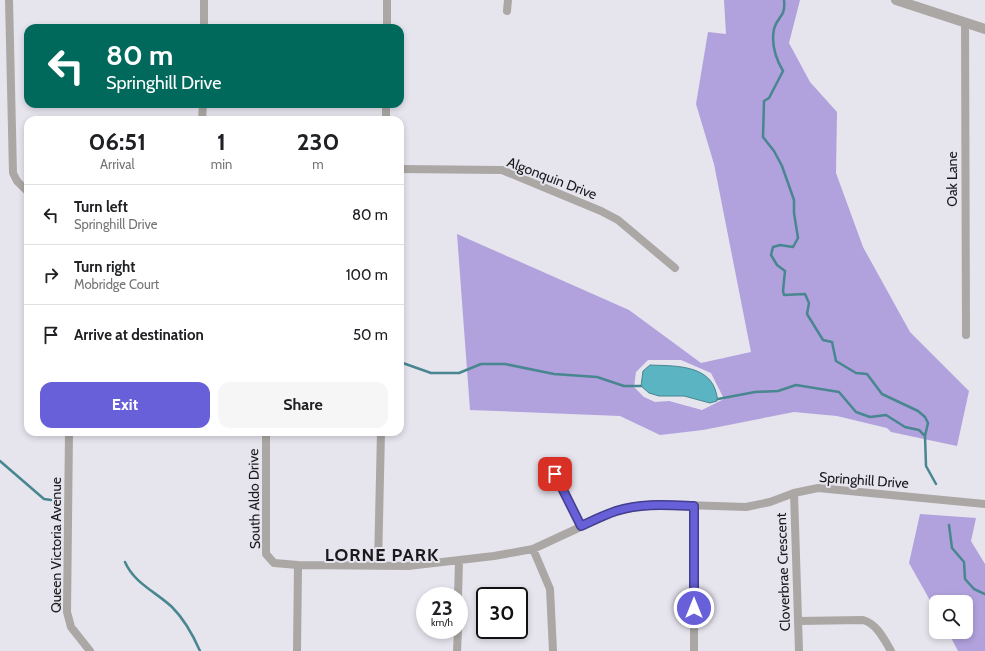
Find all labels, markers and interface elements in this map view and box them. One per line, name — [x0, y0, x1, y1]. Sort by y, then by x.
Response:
text: 80 m — [106, 38, 173, 72]
icon: left — [40, 40, 92, 92]
text: Springhill Drive — [106, 72, 221, 94]
text: 06:51 — [89, 127, 146, 156]
text: 1 — [217, 127, 226, 156]
text: 230 — [297, 127, 339, 156]
street label: Oak Lane — [943, 151, 961, 207]
street label: Algonquin Drive — [505, 153, 599, 203]
text: Arrival — [100, 156, 135, 172]
text: min — [211, 156, 232, 172]
text: m — [312, 156, 324, 172]
text: Turn left — [74, 198, 128, 216]
icon: left — [40, 204, 62, 226]
text: 80 m — [352, 206, 388, 224]
text: Springhill Drive — [74, 216, 157, 232]
text: Turn right — [74, 258, 135, 276]
icon: right — [40, 264, 62, 286]
text: 100 m — [346, 266, 388, 284]
text: Mobridge Court — [74, 276, 159, 292]
icon: arrive — [40, 324, 62, 346]
text: Arrive at destination — [74, 326, 204, 344]
text: 50 m — [353, 326, 388, 344]
button: Exit — [40, 382, 210, 428]
button: Share — [218, 382, 388, 428]
street label: South Aldo Drive — [244, 449, 264, 549]
pin — [538, 457, 572, 491]
icon: arrive — [544, 463, 566, 485]
street label: Springhill Drive — [819, 468, 909, 492]
street label: Queen Victoria Avenue — [47, 477, 65, 613]
street label: Cloverbrae Crescent — [772, 512, 794, 632]
district label: LORNE PARK — [325, 544, 439, 566]
speed limit sign: 30 — [476, 587, 528, 639]
position arrow — [673, 587, 715, 629]
map controls — [929, 595, 973, 639]
button: search — [929, 595, 973, 639]
text: 23 — [431, 596, 453, 620]
text: km/h — [431, 616, 453, 629]

